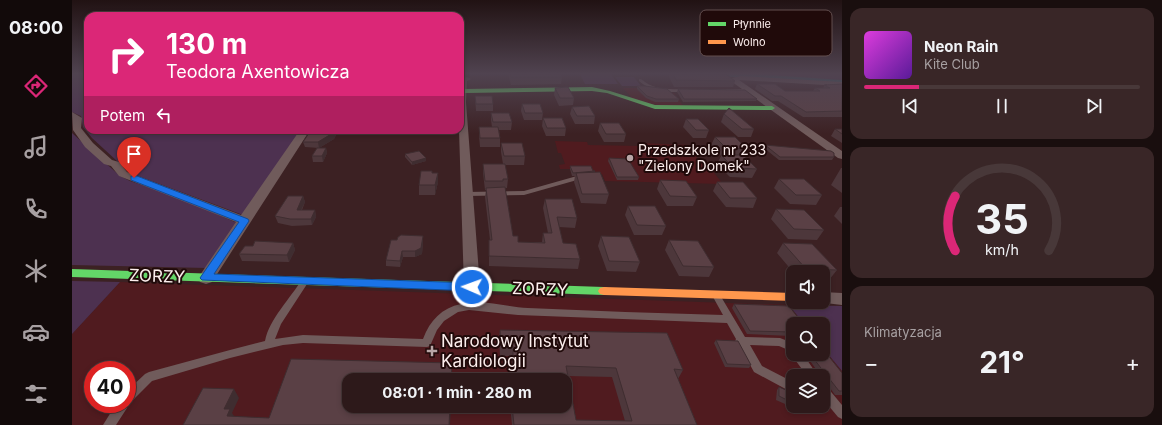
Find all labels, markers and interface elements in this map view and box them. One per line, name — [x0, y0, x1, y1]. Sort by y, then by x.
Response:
legend — [700, 10, 832, 56]
text: 08:00 — [9, 17, 63, 38]
text: Płynnie — [733, 17, 771, 31]
text: 130 m — [166, 27, 247, 61]
icon: right — [100, 28, 152, 80]
text: Wolno — [733, 35, 766, 49]
text: Neon Rain — [924, 37, 998, 56]
text: Kite Club — [924, 56, 980, 72]
text: Teodora Axentowicza — [166, 61, 350, 82]
icon: directions — [22, 72, 50, 100]
icon: previous — [899, 95, 921, 117]
icon: pause — [991, 95, 1013, 117]
icon: next — [1083, 95, 1105, 117]
icon: left — [153, 104, 175, 126]
text: Potem — [100, 106, 145, 125]
icon: music — [22, 133, 50, 161]
pin — [117, 137, 151, 178]
place label: Przedszkole nr 233 "Zielony Domek" — [638, 141, 766, 174]
icon: arrive — [123, 143, 145, 165]
marker: Przedszkole nr 233 "Zielony Domek" — [625, 153, 635, 163]
text: 35 — [975, 193, 1029, 243]
icon: phone — [22, 195, 50, 223]
text: km/h — [985, 240, 1019, 257]
icon: climate — [22, 257, 50, 285]
street label: ZORZY — [129, 265, 186, 287]
map controls — [786, 265, 830, 413]
button: sound — [786, 265, 830, 309]
position arrow — [451, 266, 493, 308]
street label: ZORZY — [512, 278, 569, 300]
button: search — [786, 317, 830, 361]
icon: car — [22, 318, 50, 346]
text: Klimatyzacja — [864, 324, 942, 340]
place label: Narodowy Instytut Kardiologii — [441, 331, 589, 371]
text: 21° — [979, 344, 1025, 380]
marker: Narodowy Instytut Kardiologii — [426, 345, 438, 357]
text: − — [864, 350, 879, 376]
text: + — [1125, 350, 1140, 376]
speed limit sign: 40 — [84, 361, 136, 413]
button: layers — [786, 369, 830, 413]
icon: filters — [22, 380, 50, 408]
text: 08:01 · 1 min · 280 m — [382, 383, 532, 402]

